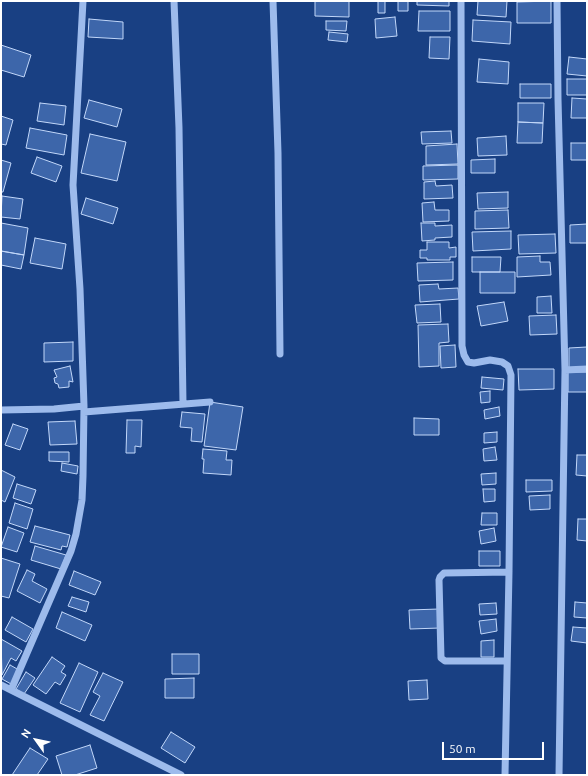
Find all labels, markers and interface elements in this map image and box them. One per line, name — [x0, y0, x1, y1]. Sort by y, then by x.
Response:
north arrow — [16, 720, 56, 760]
text: N — [19, 727, 33, 740]
scale bar — [444, 734, 546, 760]
text: 50 m — [449, 742, 476, 755]

